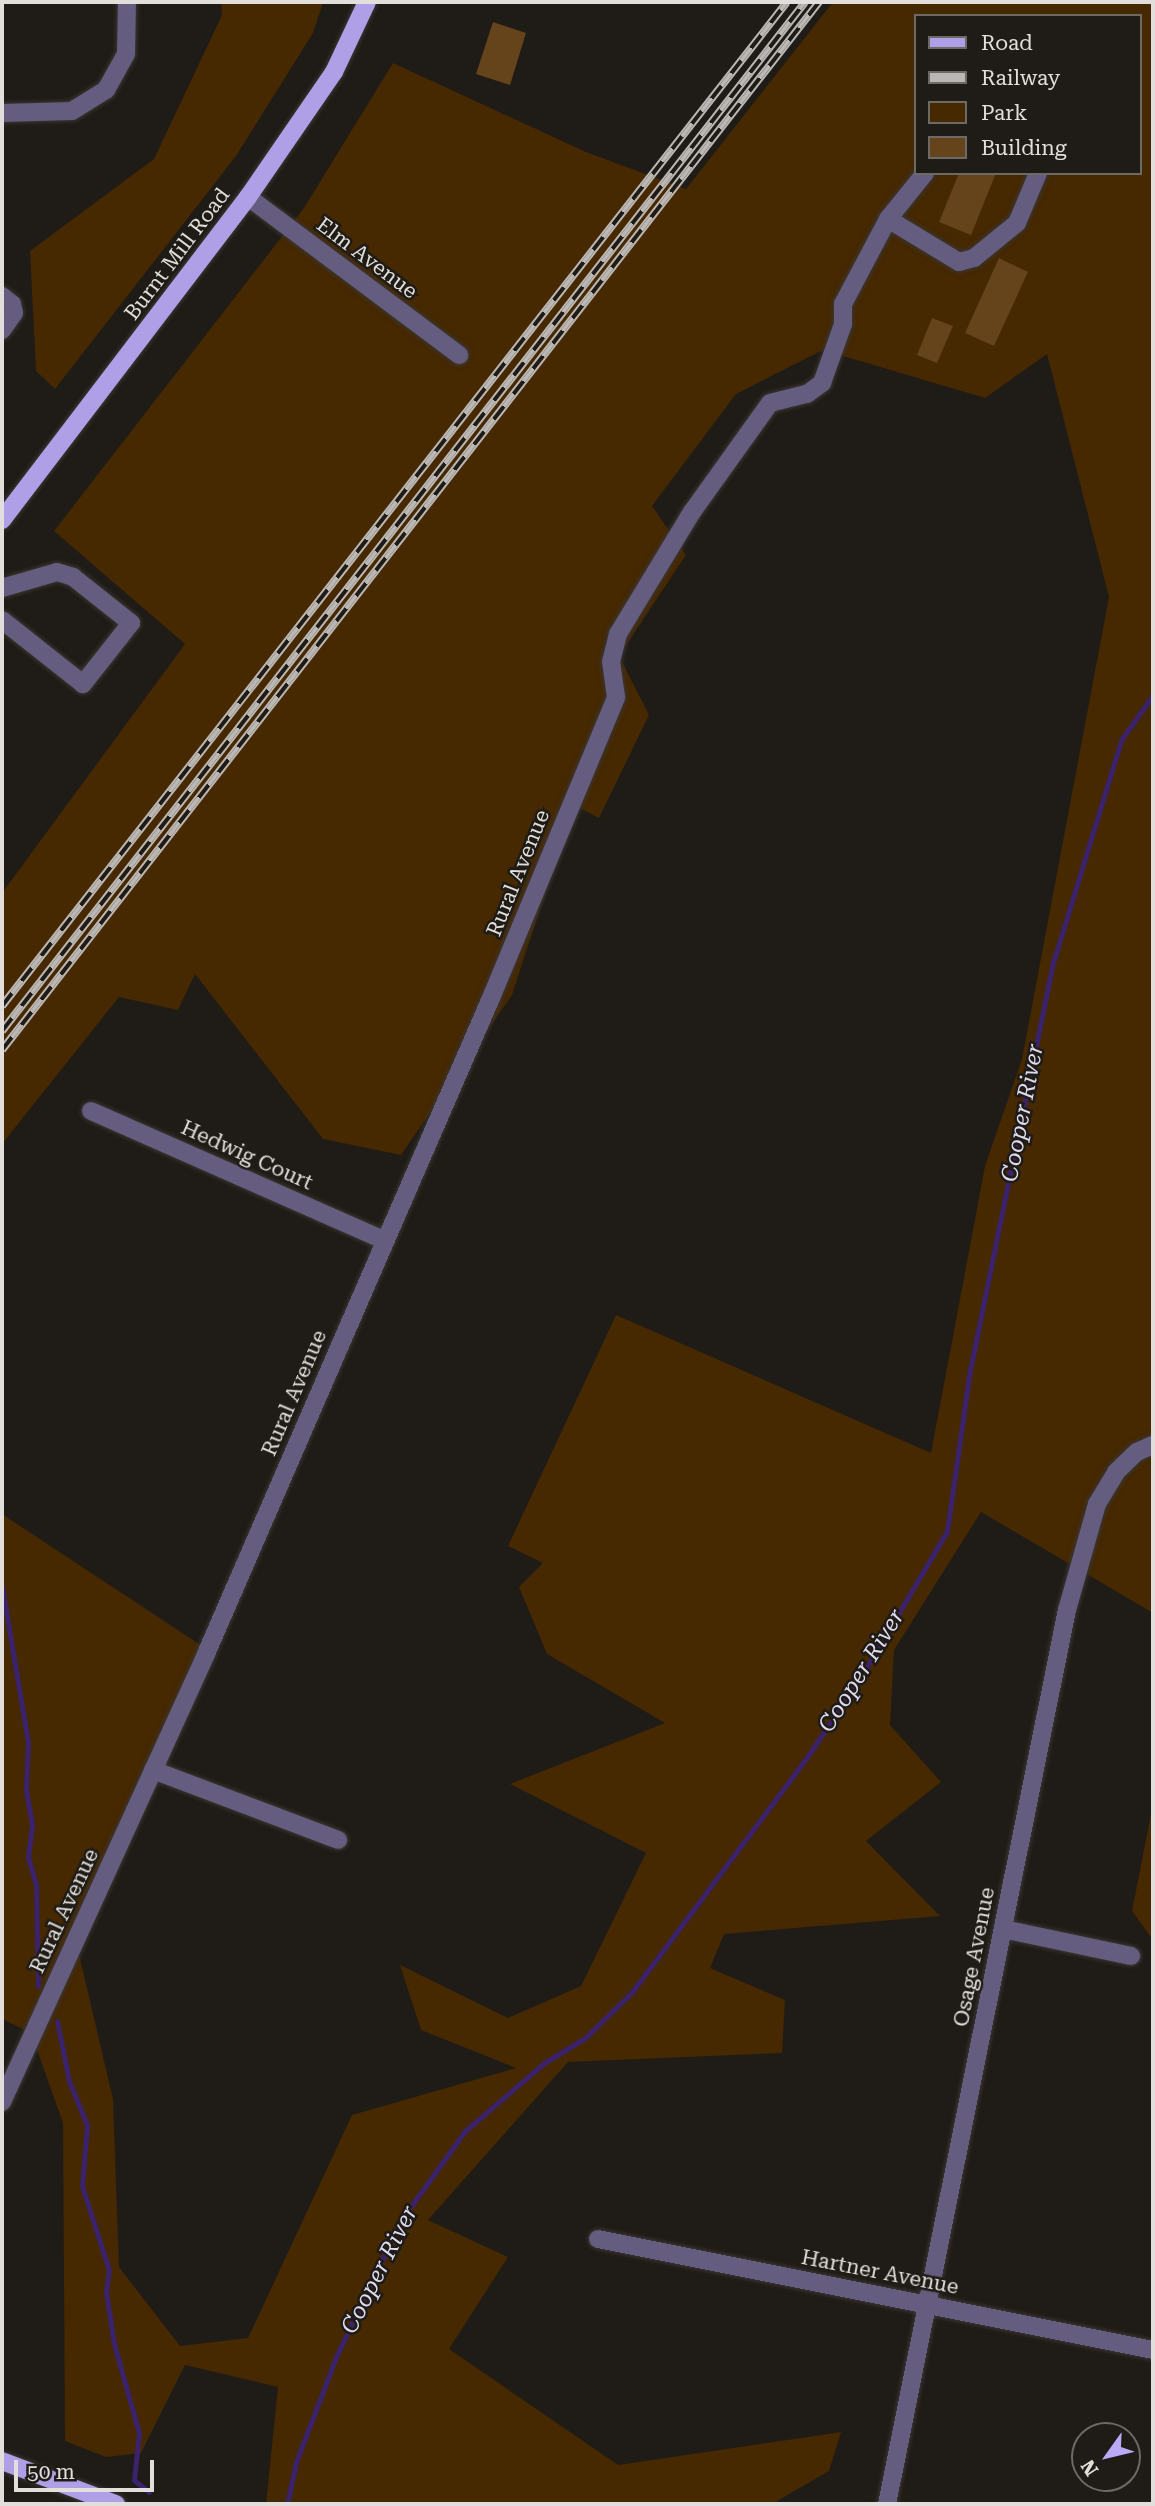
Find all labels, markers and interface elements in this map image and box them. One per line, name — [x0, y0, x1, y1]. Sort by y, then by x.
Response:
legend — [914, 14, 1141, 175]
text: Road — [981, 31, 1033, 55]
text: Railway — [981, 66, 1060, 90]
text: Park — [981, 101, 1027, 125]
text: Building — [981, 136, 1067, 160]
street label: Burnt Mill Road — [119, 183, 235, 325]
street label: Elm Avenue — [312, 212, 422, 304]
street label: Rural Avenue — [481, 806, 555, 940]
water label: Cooper River — [996, 1042, 1050, 1184]
street label: Hedwig Court — [177, 1115, 317, 1195]
street label: Rural Avenue — [256, 1326, 332, 1460]
water label: Cooper River — [813, 1604, 911, 1738]
street label: Rural Avenue — [24, 1845, 104, 1977]
street label: Osage Avenue — [948, 1885, 1000, 2029]
water label: Cooper River — [336, 2201, 424, 2339]
street label: Hartner Avenue — [799, 2244, 961, 2300]
north arrow — [1071, 2422, 1141, 2492]
scale bar — [18, 2446, 158, 2490]
text: N — [1076, 2455, 1103, 2480]
text: 50 m — [27, 2460, 75, 2484]

